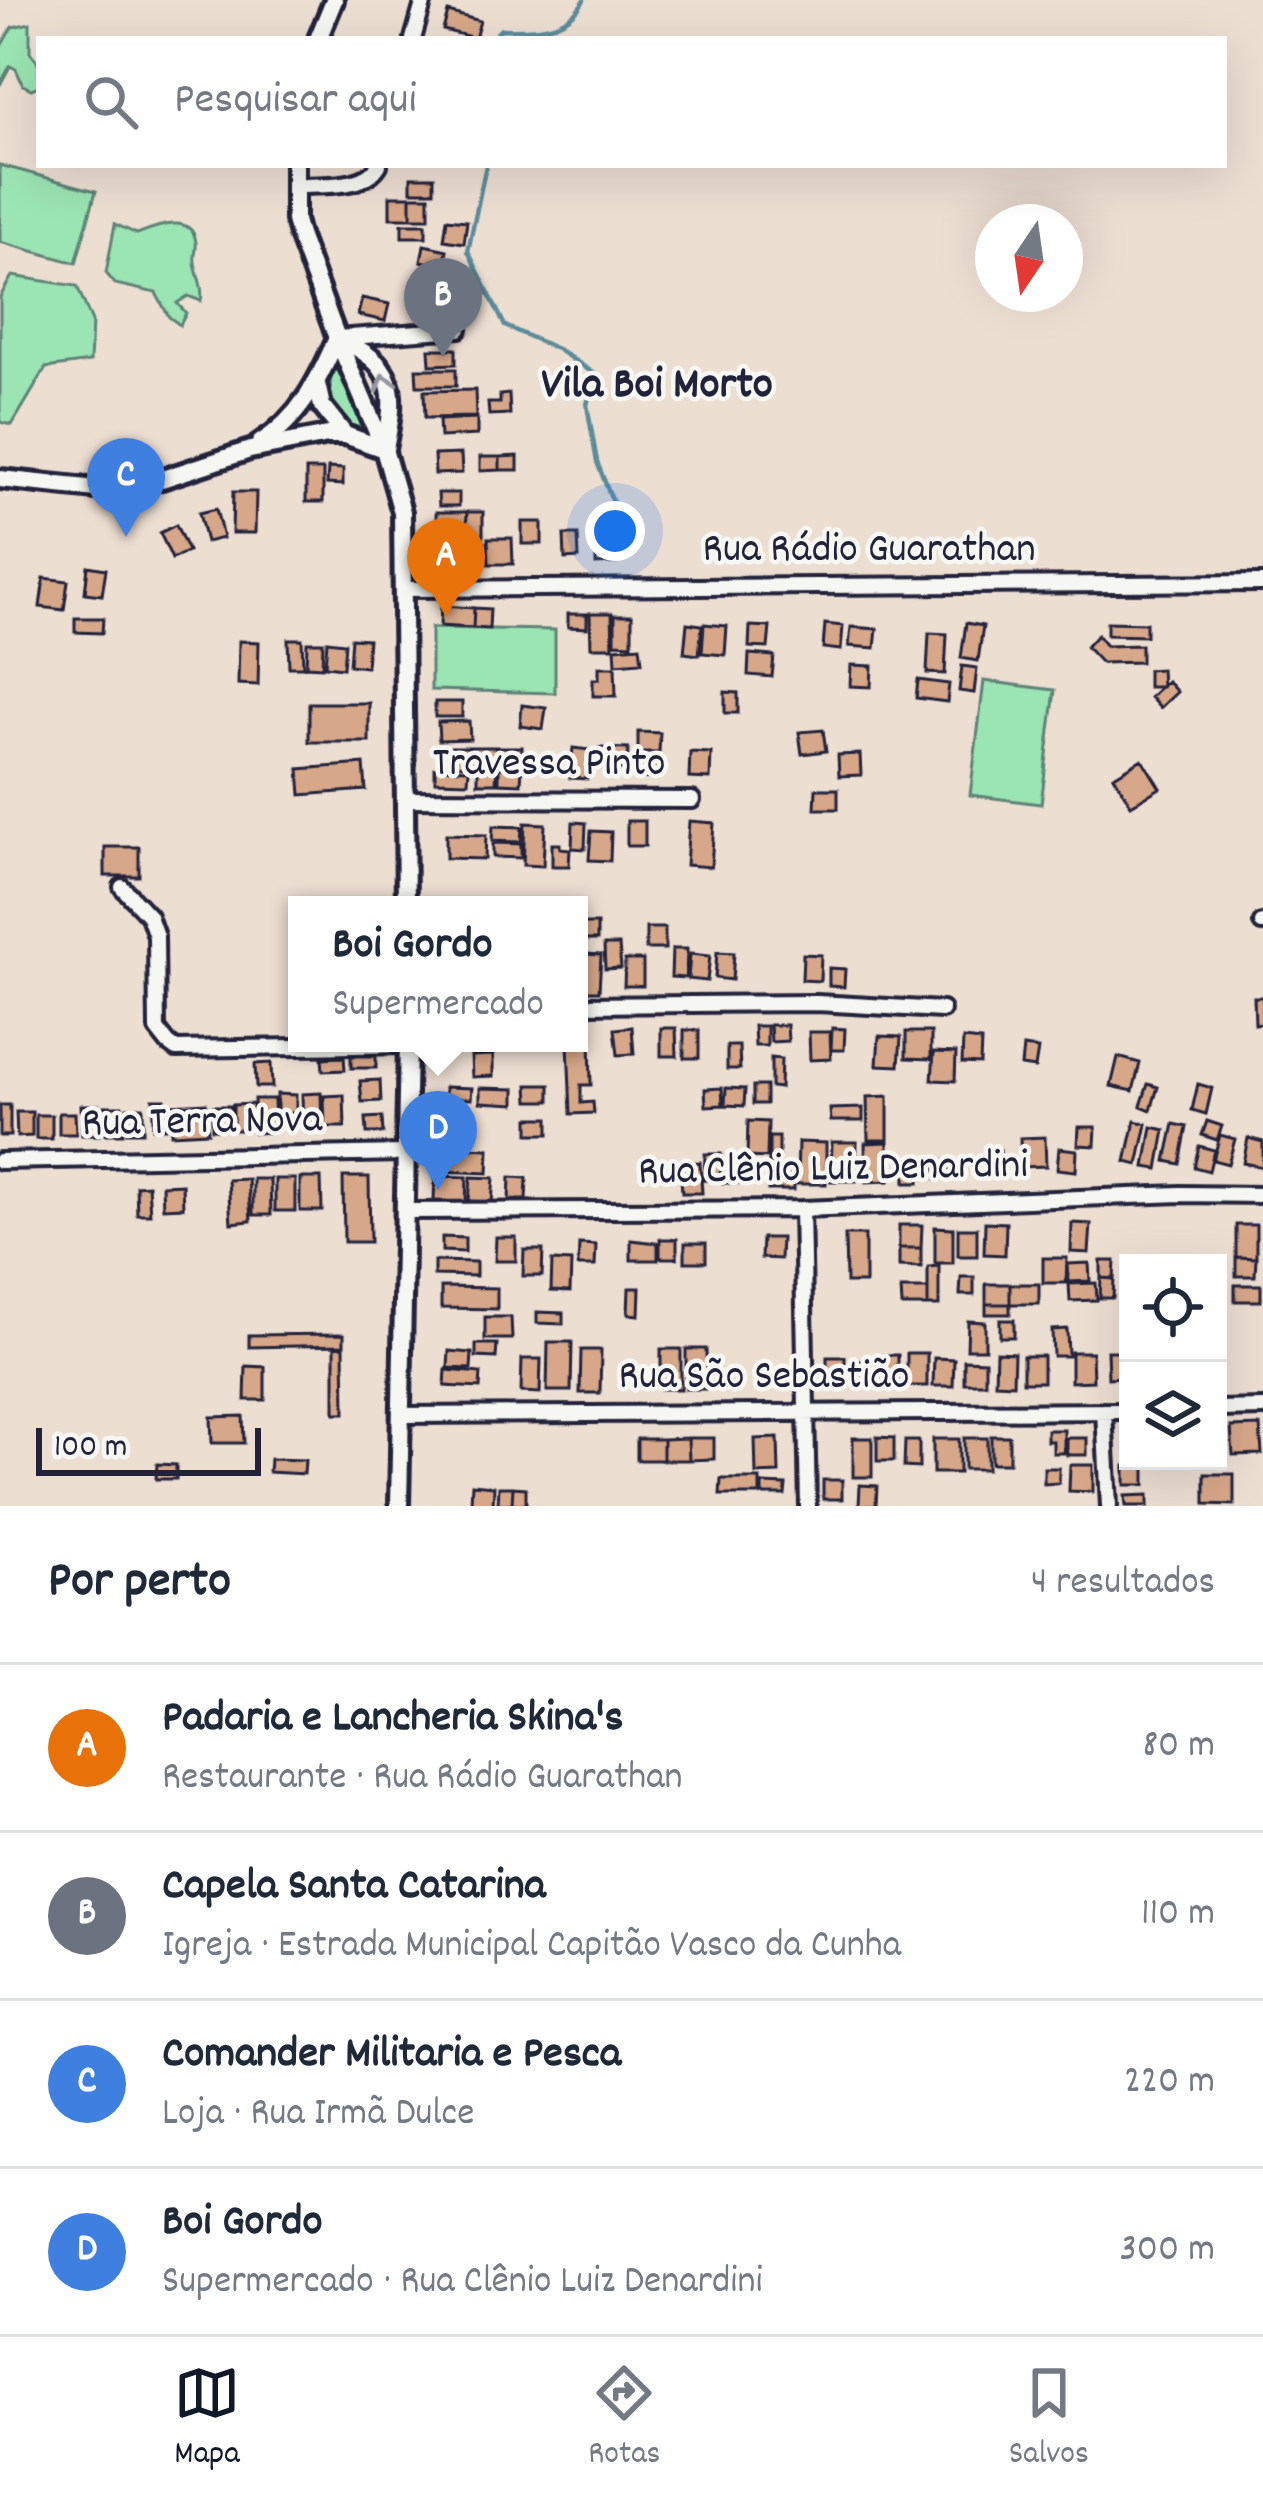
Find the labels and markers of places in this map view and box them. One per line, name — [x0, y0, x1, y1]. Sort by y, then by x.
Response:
pin: B — [404, 258, 482, 357]
pin: C — [87, 438, 165, 537]
pin: A — [407, 518, 485, 617]
pin: D — [399, 1091, 477, 1190]

